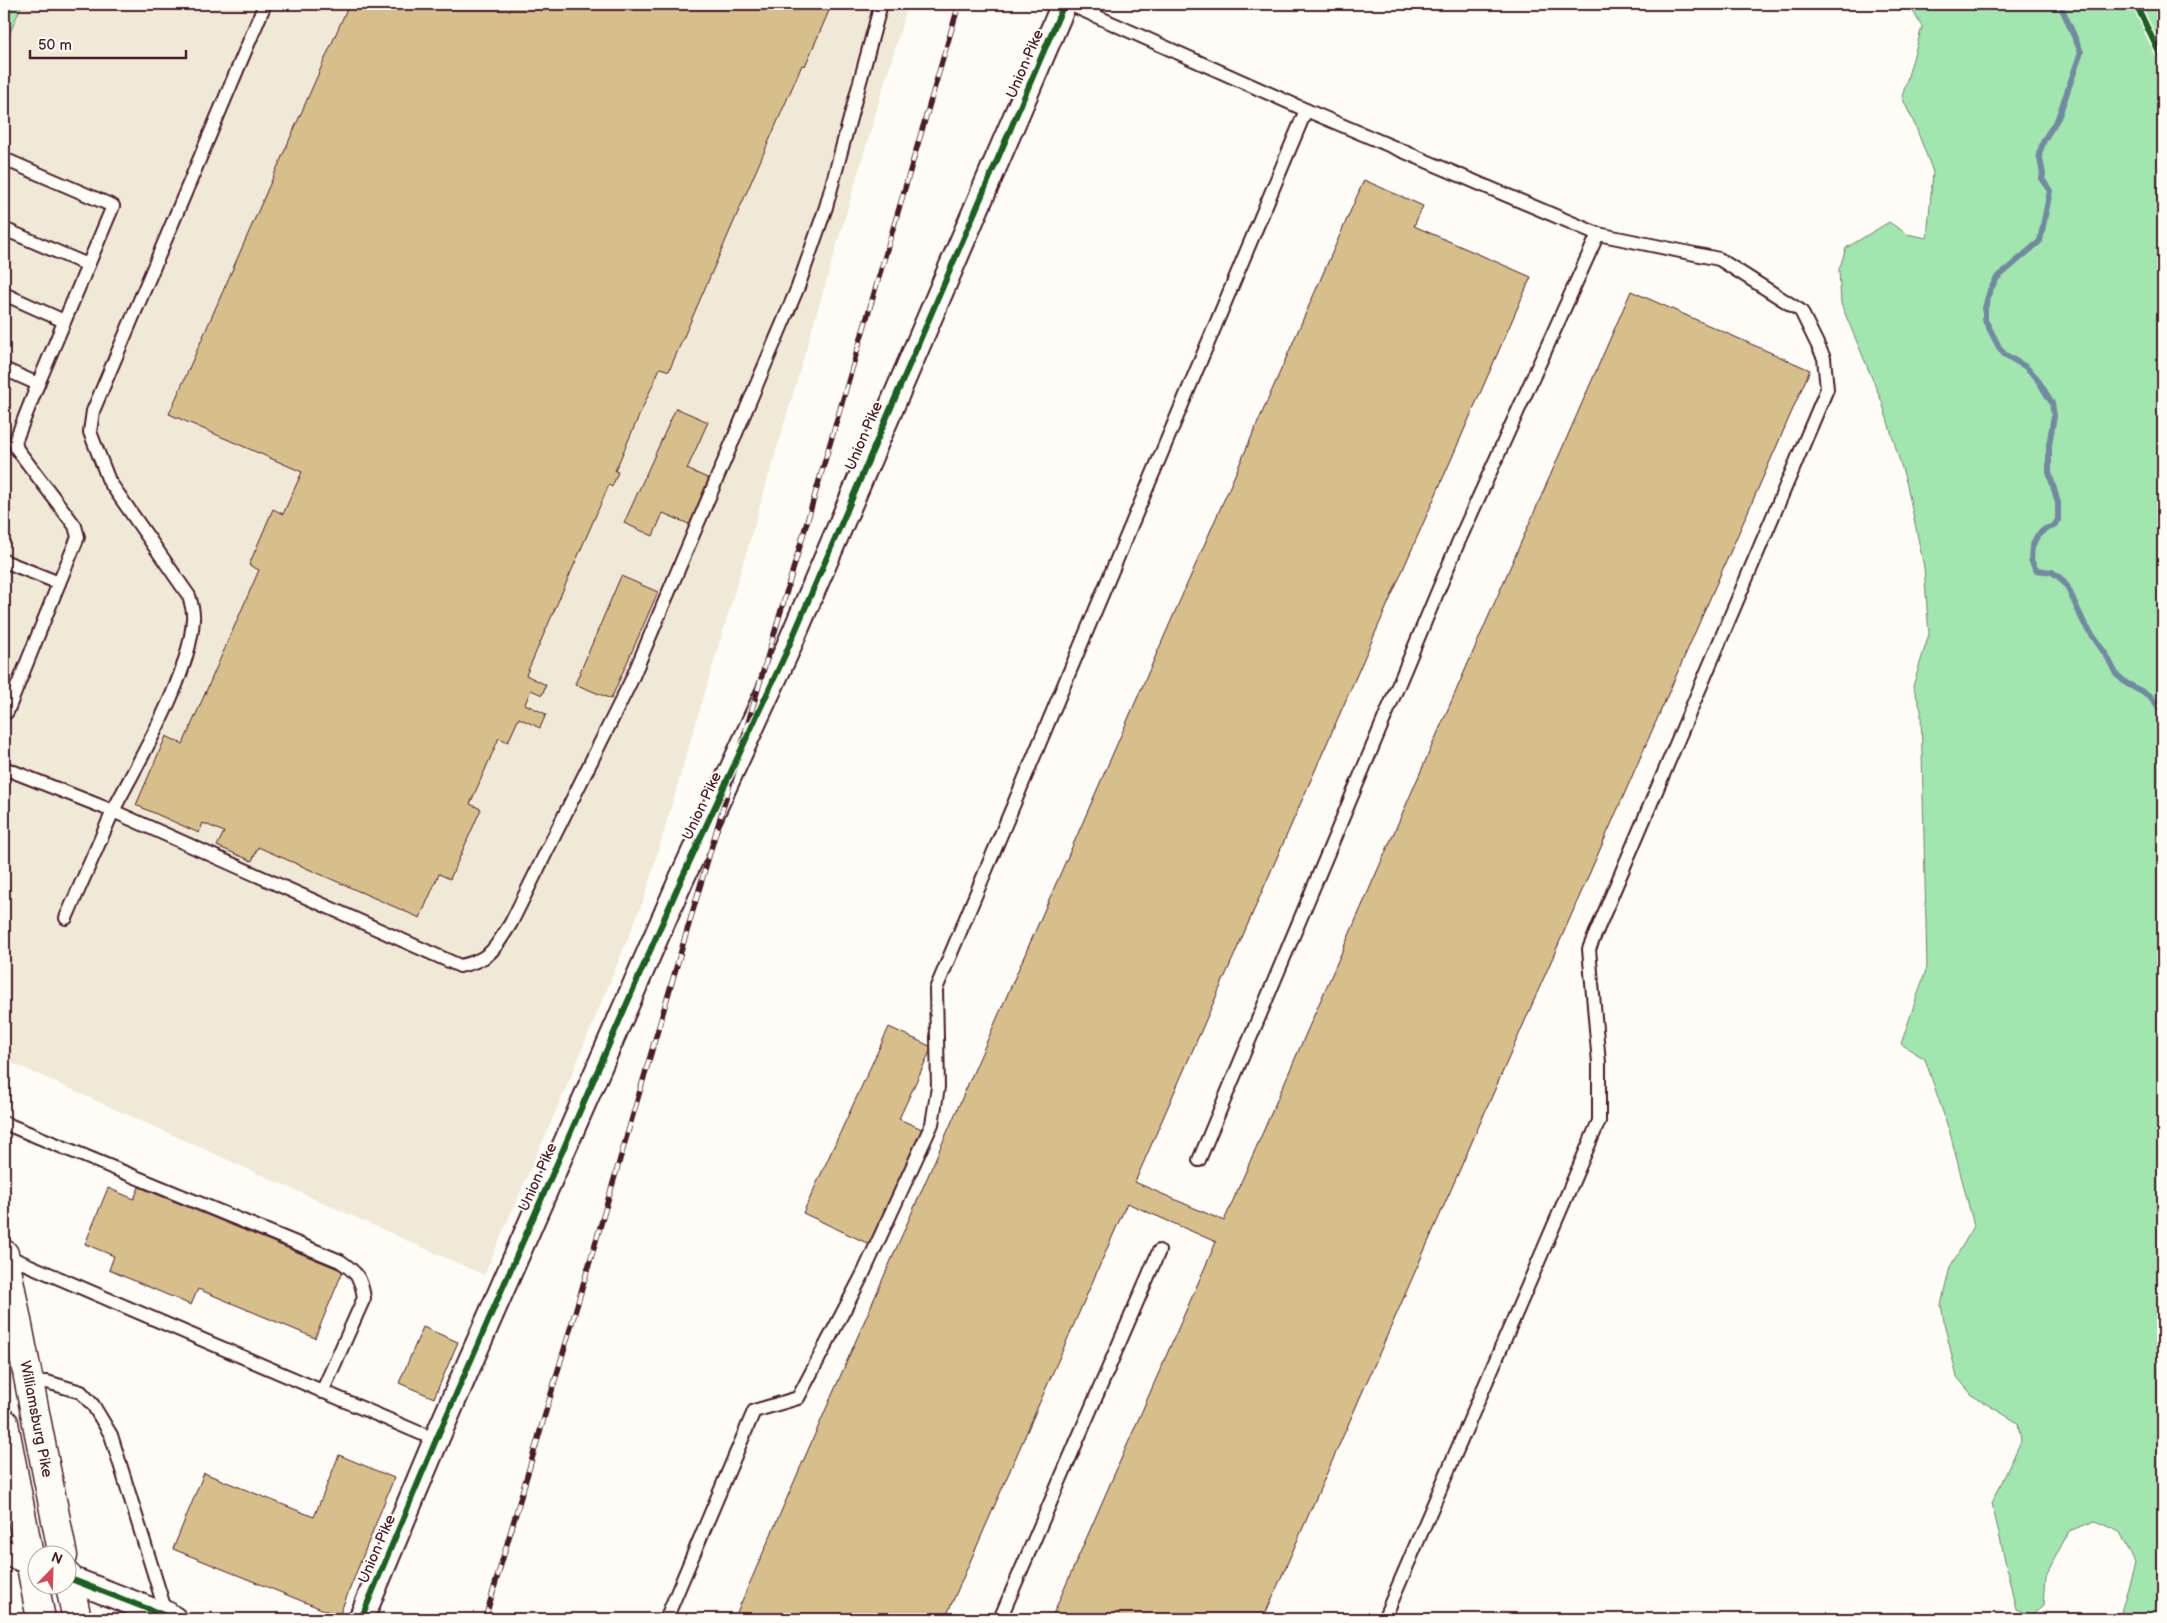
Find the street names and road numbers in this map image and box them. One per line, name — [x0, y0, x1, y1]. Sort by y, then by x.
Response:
street label: Union Pike — [1002, 27, 1048, 101]
street label: Union Pike — [841, 399, 887, 473]
street label: Union Pike — [678, 769, 726, 843]
street label: Union Pike — [514, 1140, 562, 1214]
street label: Williamsburg Pike — [15, 1359, 57, 1479]
street label: Union Pike — [354, 1512, 400, 1586]

